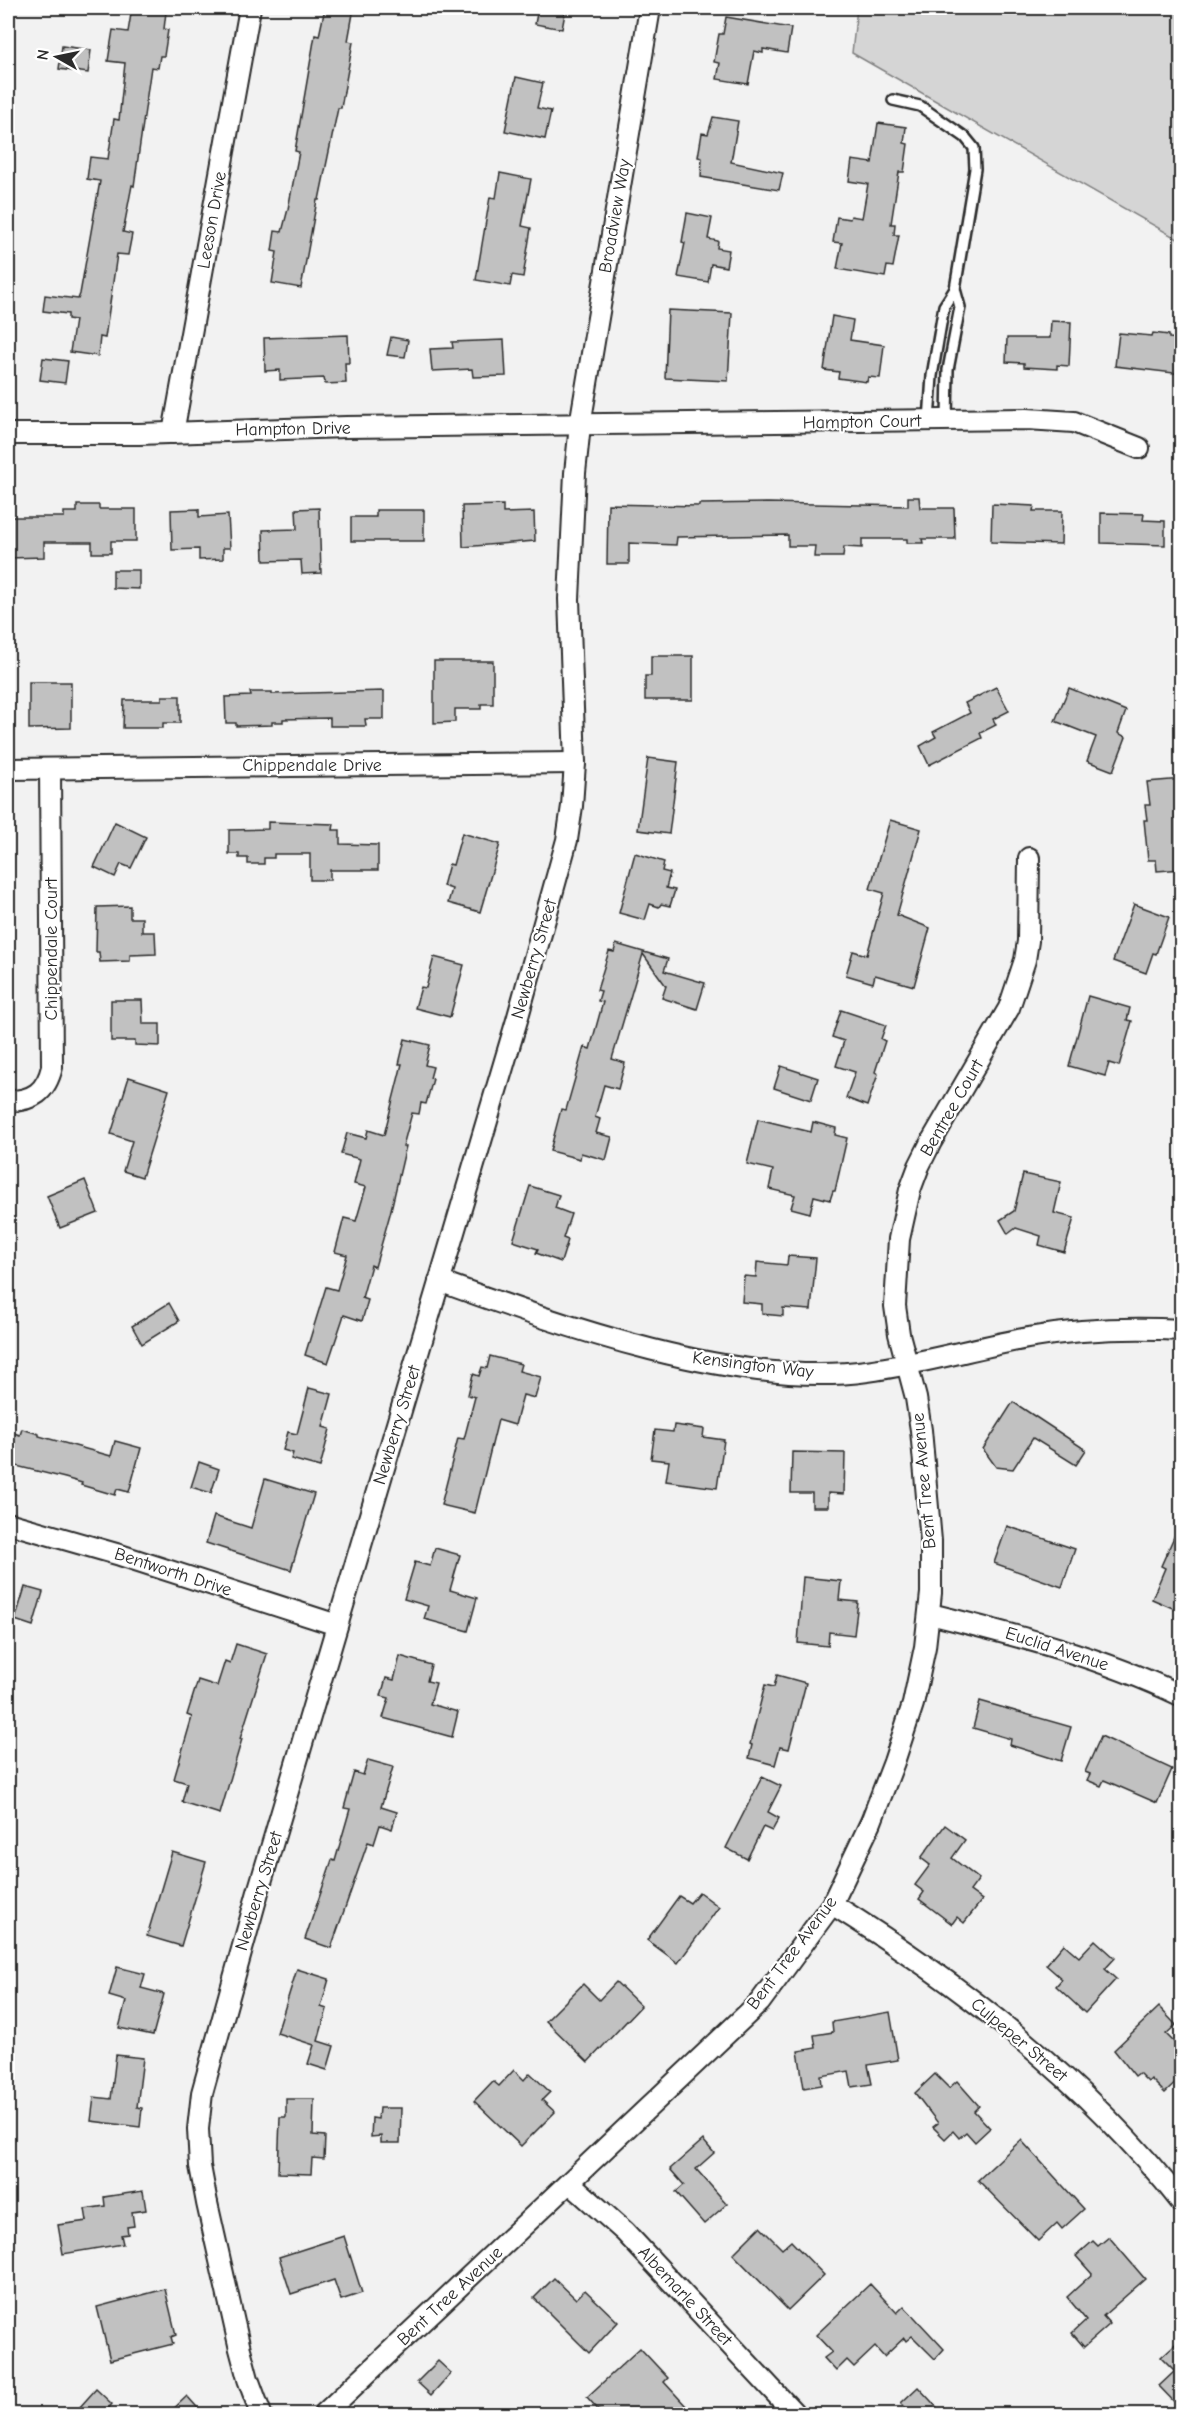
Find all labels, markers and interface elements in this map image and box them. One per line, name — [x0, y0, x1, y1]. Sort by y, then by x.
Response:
north arrow — [27, 27, 87, 87]
text: N — [33, 48, 53, 61]
street label: Broadview Way — [595, 156, 636, 275]
street label: Leeson Drive — [193, 170, 231, 270]
street label: Hampton Court — [802, 410, 922, 434]
street label: Hampton Drive — [235, 417, 351, 441]
street label: Chippendale Drive — [242, 755, 382, 776]
street label: Chippendale Court — [41, 877, 62, 1020]
street label: Newberry Street — [507, 896, 561, 1021]
street label: Bentree Court — [916, 1055, 989, 1160]
street label: Kensington Way — [691, 1347, 816, 1383]
street label: Newberry Street — [369, 1362, 425, 1487]
street label: Bent Tree Avenue — [908, 1412, 940, 1550]
street label: Bentworth Drive — [112, 1543, 234, 1601]
street label: Euclid Avenue — [1003, 1622, 1111, 1676]
street label: Newberry Street — [231, 1828, 287, 1953]
street label: Bent Tree Avenue — [743, 1892, 841, 2014]
street label: Culpeper Street — [966, 1994, 1072, 2087]
street label: Bent Tree Avenue — [393, 2242, 507, 2350]
street label: Albemarle Street — [634, 2242, 737, 2351]

